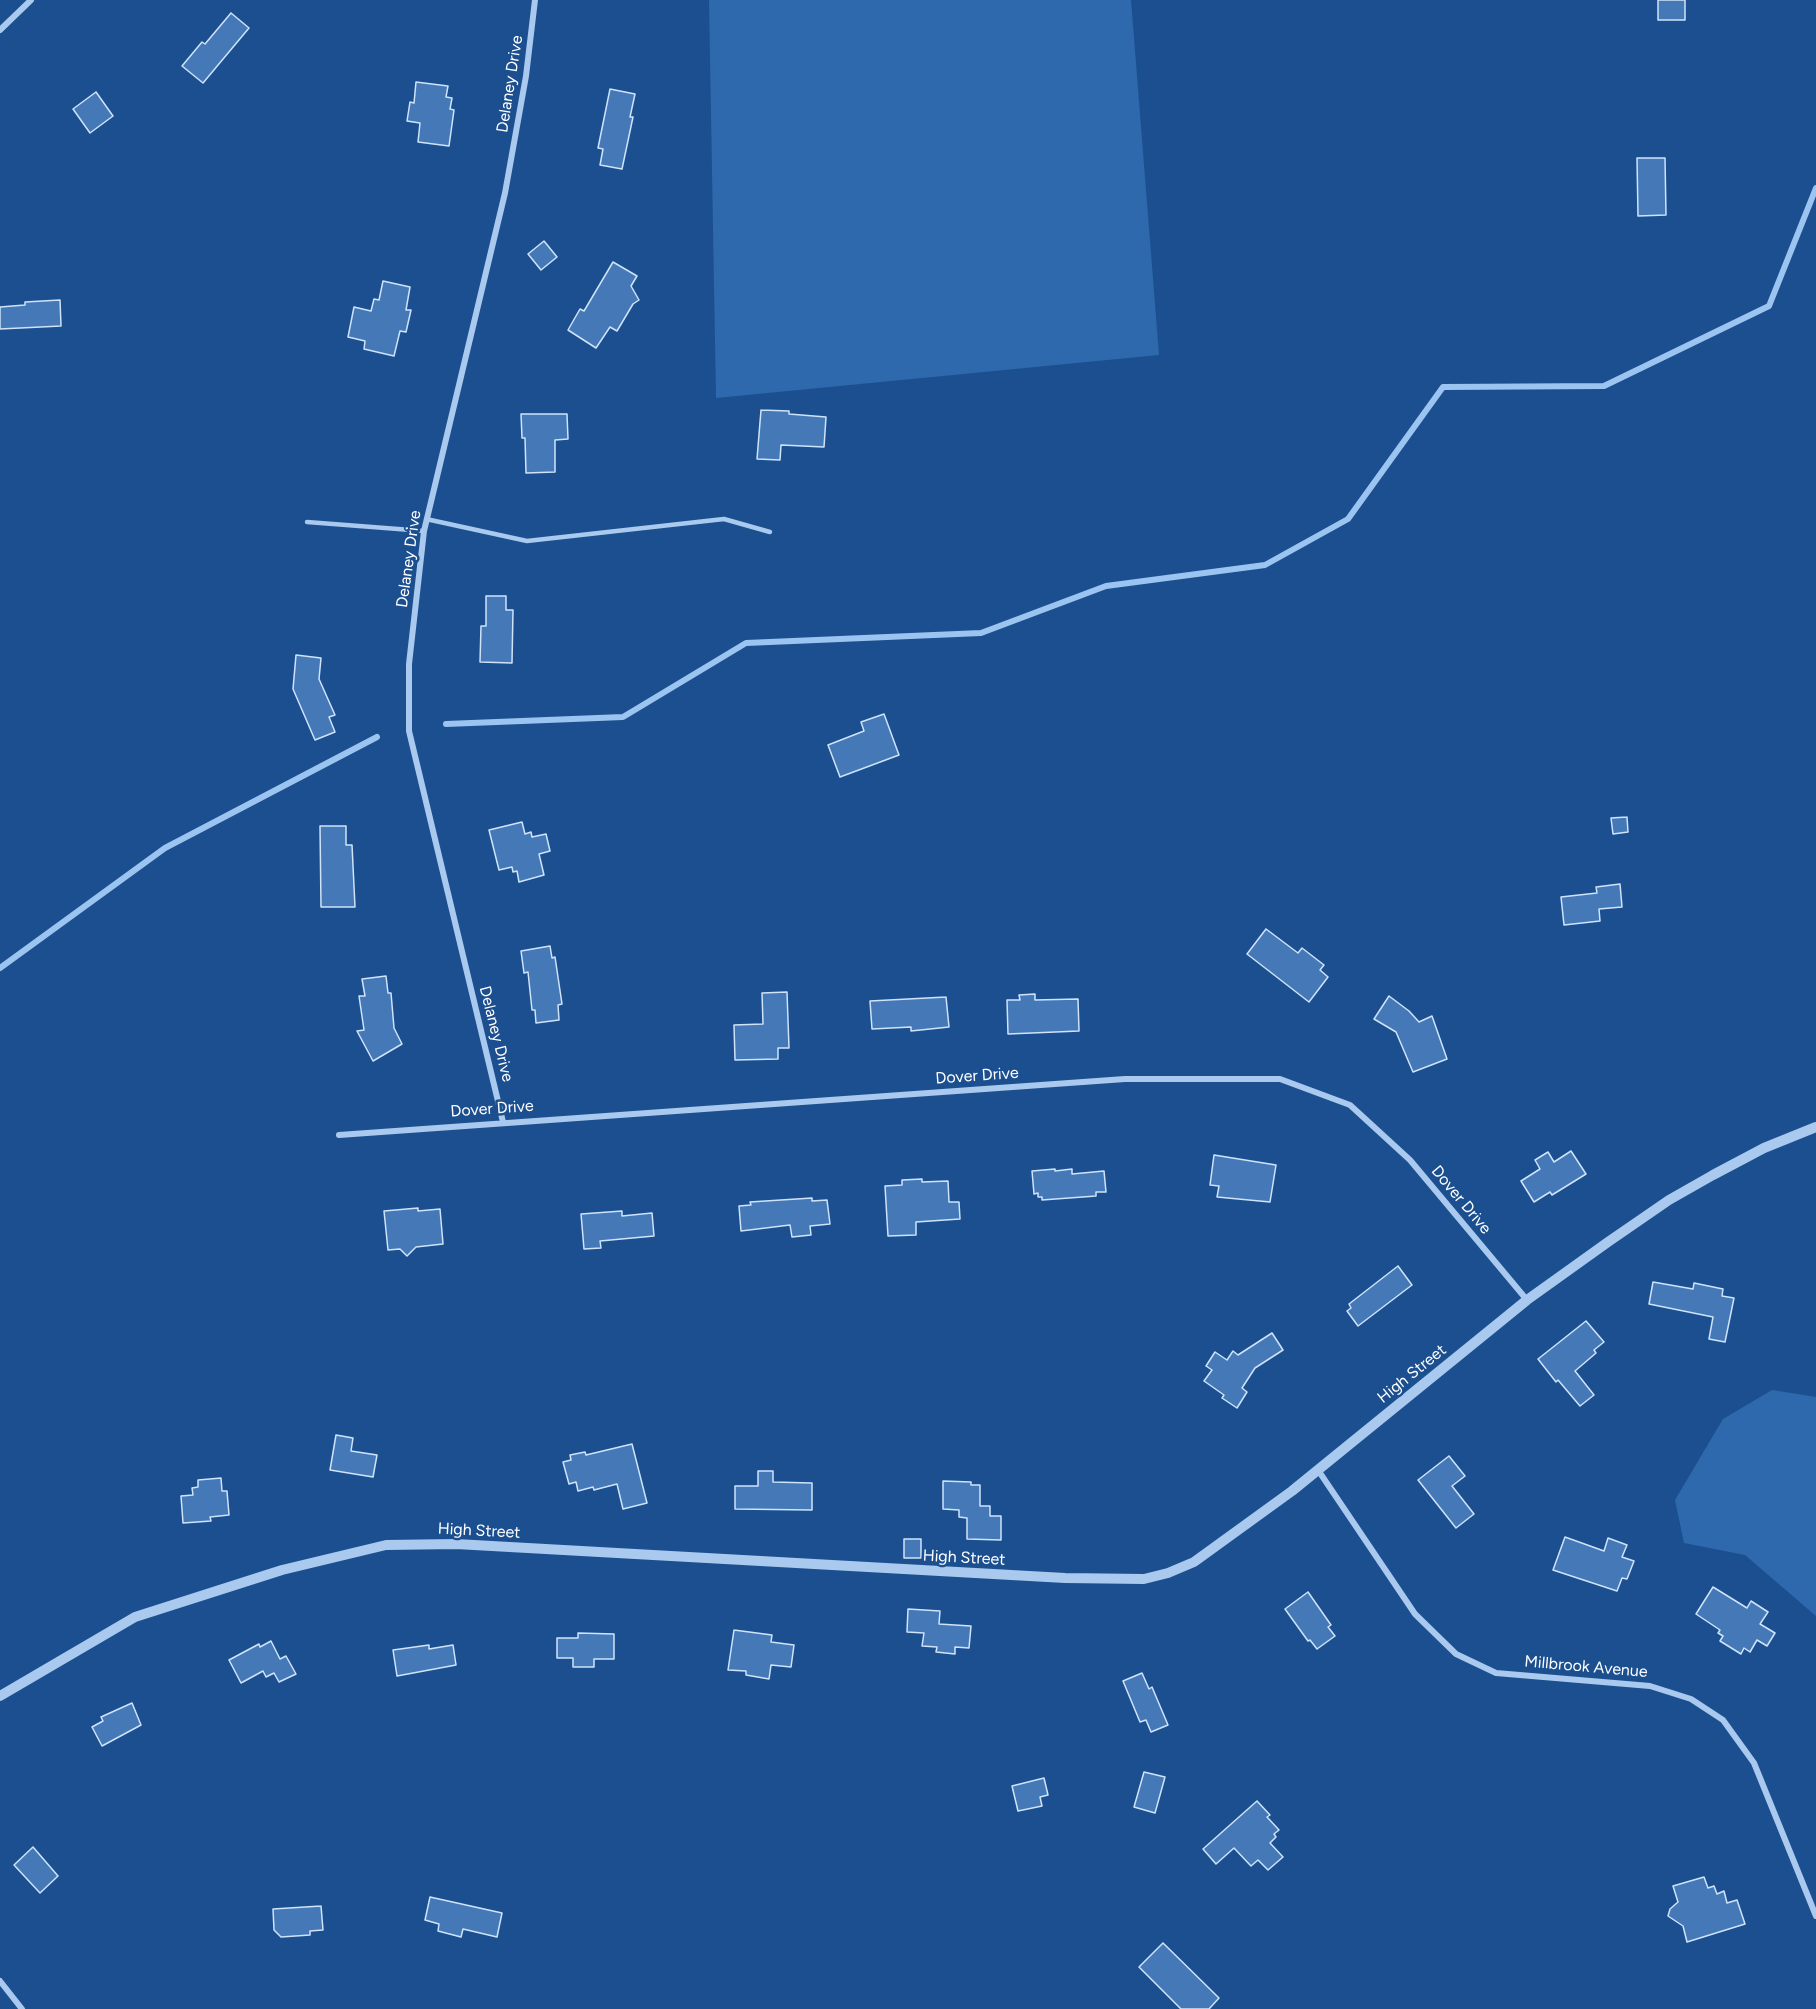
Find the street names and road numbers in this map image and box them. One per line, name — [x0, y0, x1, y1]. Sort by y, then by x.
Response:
street label: Delaney Drive — [493, 34, 527, 134]
street label: Delaney Drive — [393, 509, 425, 609]
street label: Delaney Drive — [475, 984, 517, 1084]
street label: Dover Drive — [935, 1064, 1019, 1088]
street label: Dover Drive — [450, 1097, 534, 1121]
street label: Dover Drive — [1427, 1162, 1495, 1238]
street label: High Street — [1374, 1340, 1450, 1408]
street label: High Street — [437, 1519, 521, 1543]
street label: High Street — [922, 1546, 1006, 1570]
street label: Millbrook Avenue — [1524, 1652, 1648, 1682]

